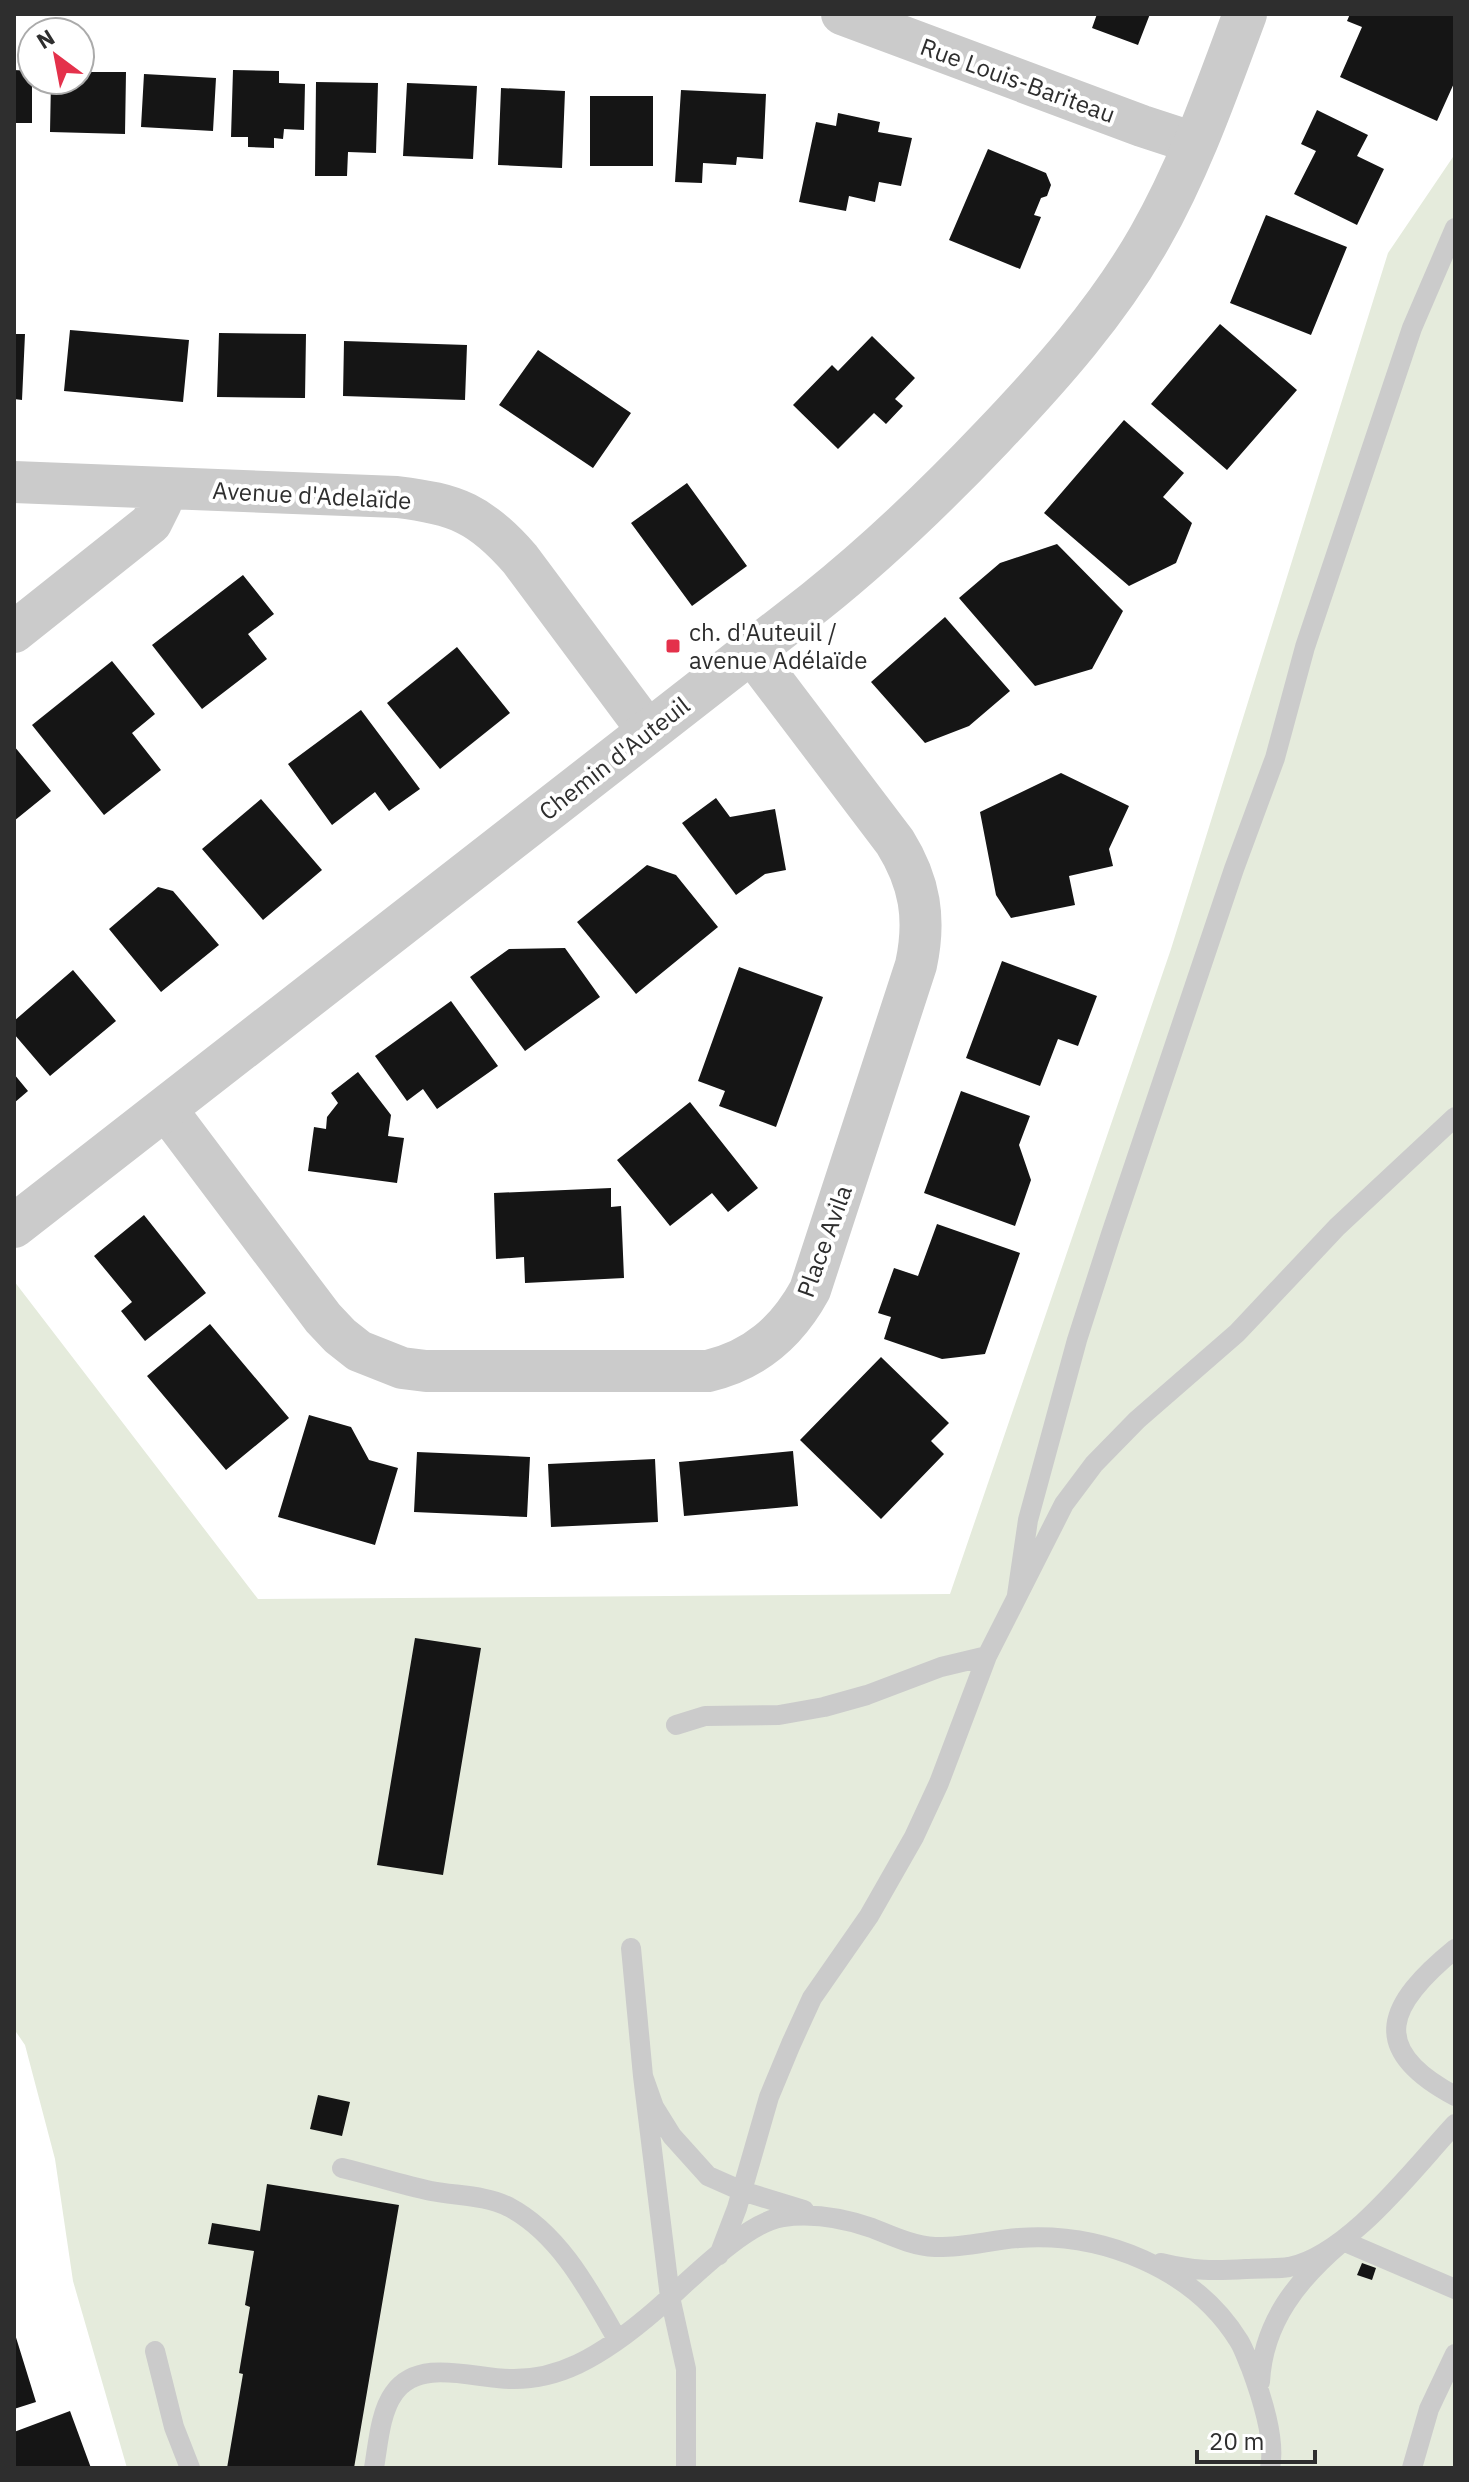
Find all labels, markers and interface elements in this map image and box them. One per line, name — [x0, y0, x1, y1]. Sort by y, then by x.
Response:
north arrow — [16, 16, 96, 96]
text: N — [31, 22, 60, 55]
street label: Rue Louis-Bariteau — [916, 30, 1120, 130]
street label: Avenue d'Adelaïde — [212, 474, 412, 516]
place label: ch. d'Auteuil / avenue Adélaïde — [689, 616, 867, 676]
marker: ch. d'Auteuil / avenue Adélaïde — [664, 637, 682, 655]
street label: Chemin d'Auteuil — [532, 689, 696, 827]
street label: Place Avila — [789, 1181, 859, 1301]
scale bar — [1197, 2414, 1315, 2464]
text: 20 m — [1209, 2425, 1264, 2457]

